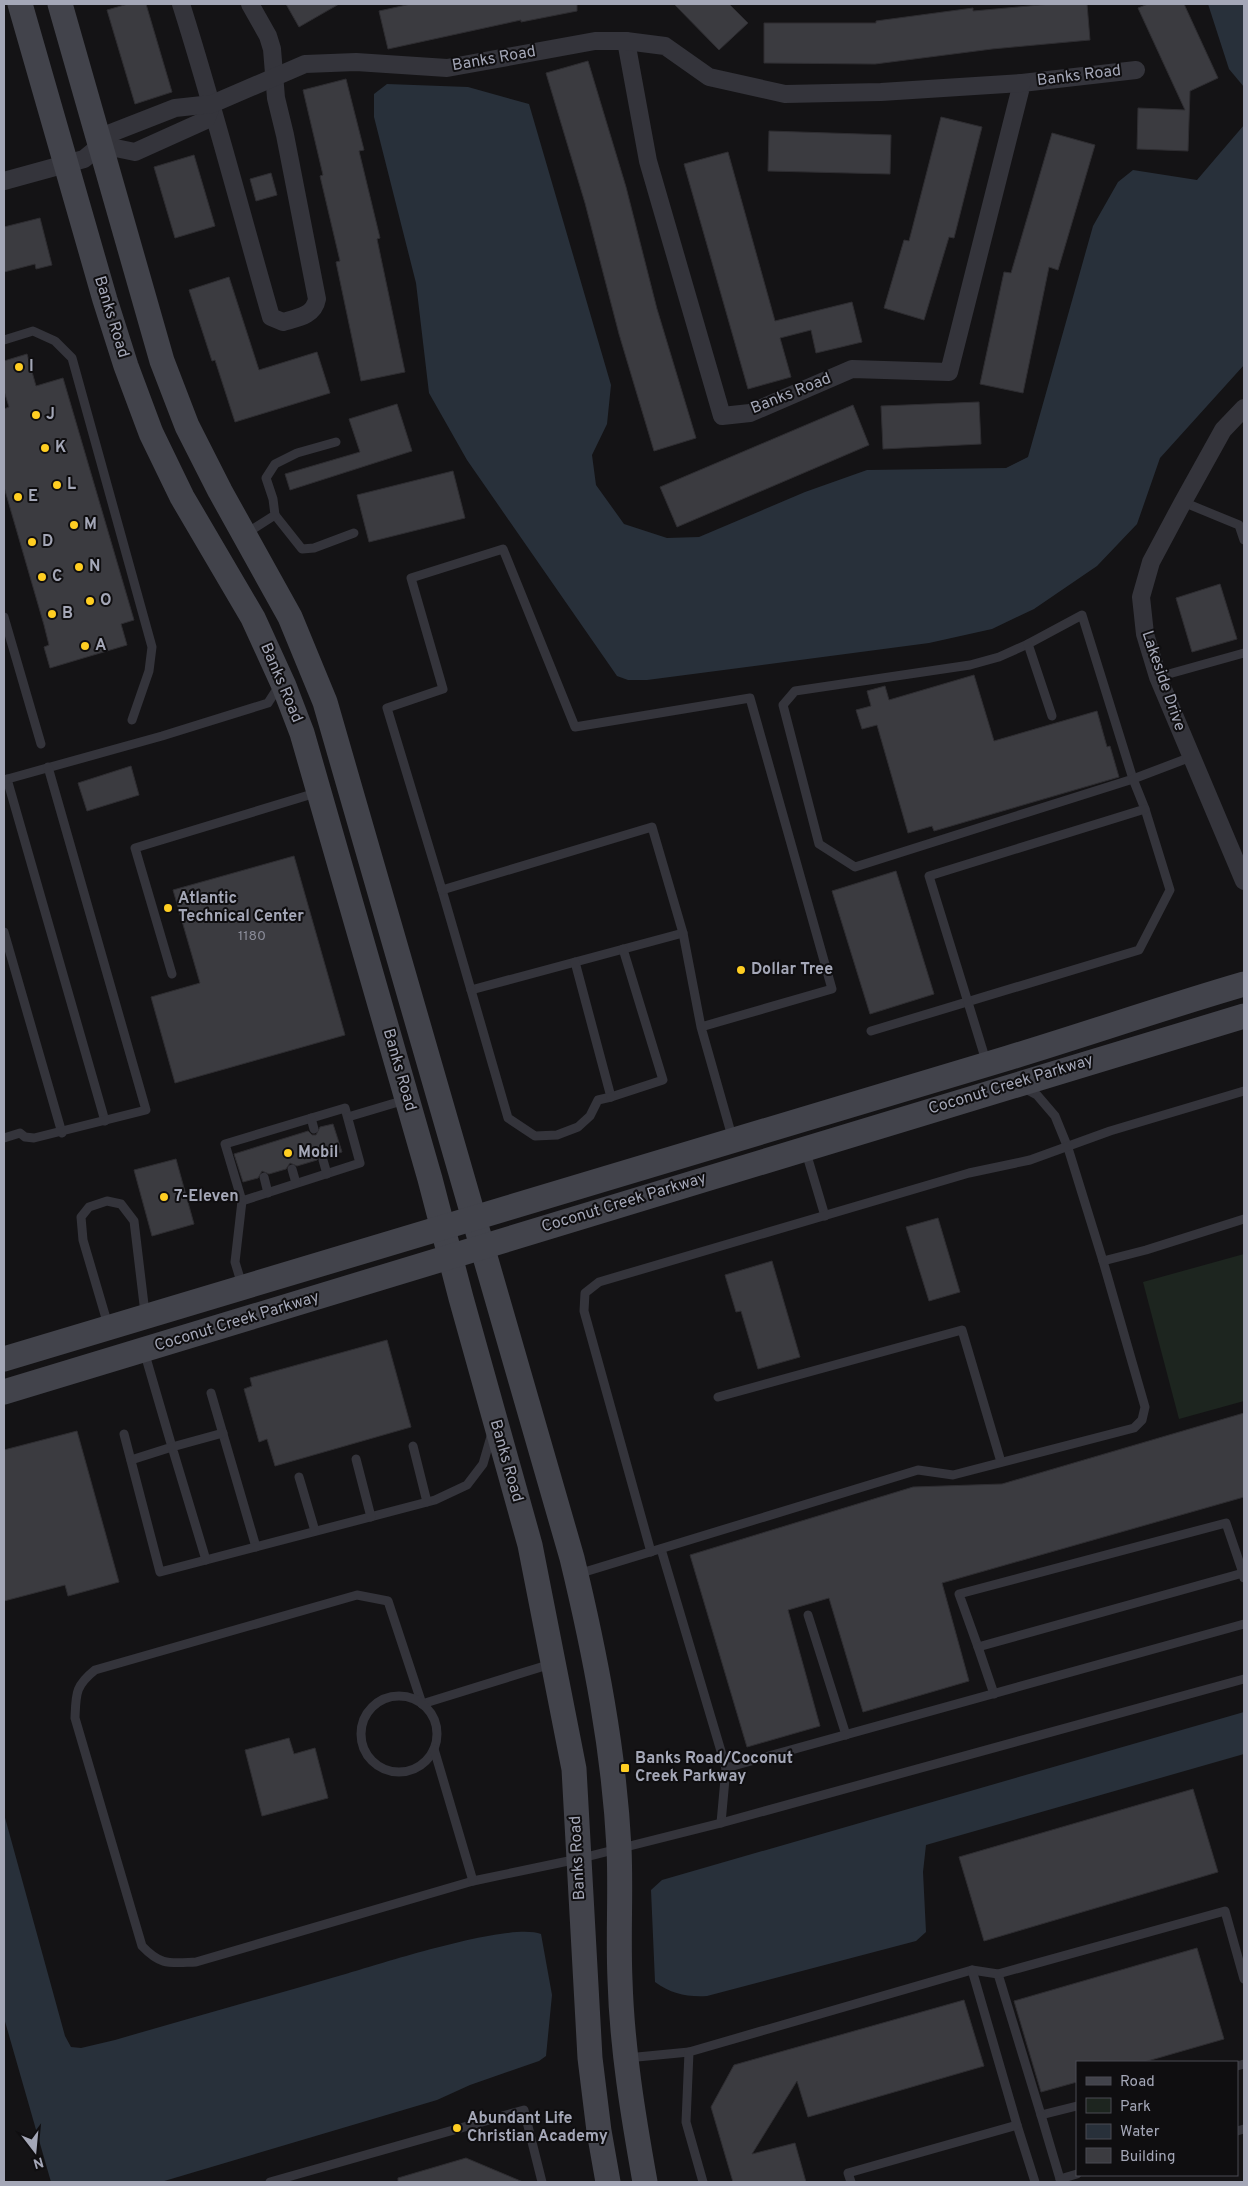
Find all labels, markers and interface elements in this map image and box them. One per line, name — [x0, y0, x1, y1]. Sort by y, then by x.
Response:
street label: Banks Road — [451, 42, 537, 76]
street label: Banks Road — [1036, 61, 1122, 91]
street label: Banks Road — [89, 274, 133, 360]
place label: I — [29, 357, 34, 377]
marker: I — [13, 361, 25, 373]
street label: Banks Road — [748, 369, 834, 419]
place label: J — [46, 405, 55, 425]
marker: J — [30, 409, 42, 421]
place label: K — [55, 438, 66, 458]
marker: K — [39, 442, 51, 454]
place label: L — [67, 475, 76, 495]
marker: L — [51, 479, 63, 491]
place label: E — [28, 487, 38, 507]
marker: E — [12, 491, 24, 503]
place label: M — [84, 515, 97, 535]
marker: M — [68, 519, 80, 531]
place label: D — [42, 532, 53, 552]
marker: D — [26, 536, 38, 548]
place label: N — [89, 557, 101, 577]
marker: N — [73, 561, 85, 573]
place label: C — [52, 567, 62, 587]
marker: C — [36, 571, 48, 583]
place label: O — [100, 591, 112, 611]
marker: O — [84, 595, 96, 607]
place label: B — [62, 604, 73, 624]
marker: B — [46, 608, 58, 620]
street label: Lakeside Drive — [1137, 628, 1189, 734]
place label: A — [95, 636, 106, 656]
marker: A — [79, 640, 91, 652]
street label: Banks Road — [255, 640, 307, 726]
place label: Atlantic Technical Center — [178, 889, 304, 927]
marker: Atlantic Technical Center — [162, 902, 174, 914]
house number: 1180 — [238, 928, 266, 945]
place label: Dollar Tree — [751, 960, 833, 980]
marker: Dollar Tree — [735, 964, 747, 976]
street label: Banks Road — [378, 1027, 420, 1113]
street label: Coconut Creek Parkway — [926, 1050, 1096, 1120]
place label: Mobil — [298, 1143, 338, 1163]
marker: Mobil — [282, 1147, 294, 1159]
street label: Coconut Creek Parkway — [539, 1168, 709, 1238]
place label: 7-Eleven — [174, 1187, 239, 1207]
marker: 7-Eleven — [158, 1191, 170, 1203]
street label: Coconut Creek Parkway — [152, 1287, 322, 1357]
street label: Banks Road — [485, 1418, 527, 1504]
place label: Banks Road/Coconut Creek Parkway — [635, 1749, 793, 1787]
marker: Banks Road/Coconut Creek Parkway — [619, 1762, 631, 1774]
street label: Banks Road — [566, 1815, 590, 1901]
legend — [1076, 2061, 1238, 2176]
text: Road — [1120, 2073, 1155, 2092]
text: Park — [1120, 2098, 1151, 2117]
place label: Abundant Life Christian Academy — [467, 2109, 608, 2147]
marker: Abundant Life Christian Academy — [451, 2122, 463, 2134]
text: Water — [1120, 2123, 1160, 2142]
north arrow — [10, 2126, 60, 2176]
text: Building — [1120, 2148, 1175, 2167]
text: N — [31, 2152, 45, 2172]

